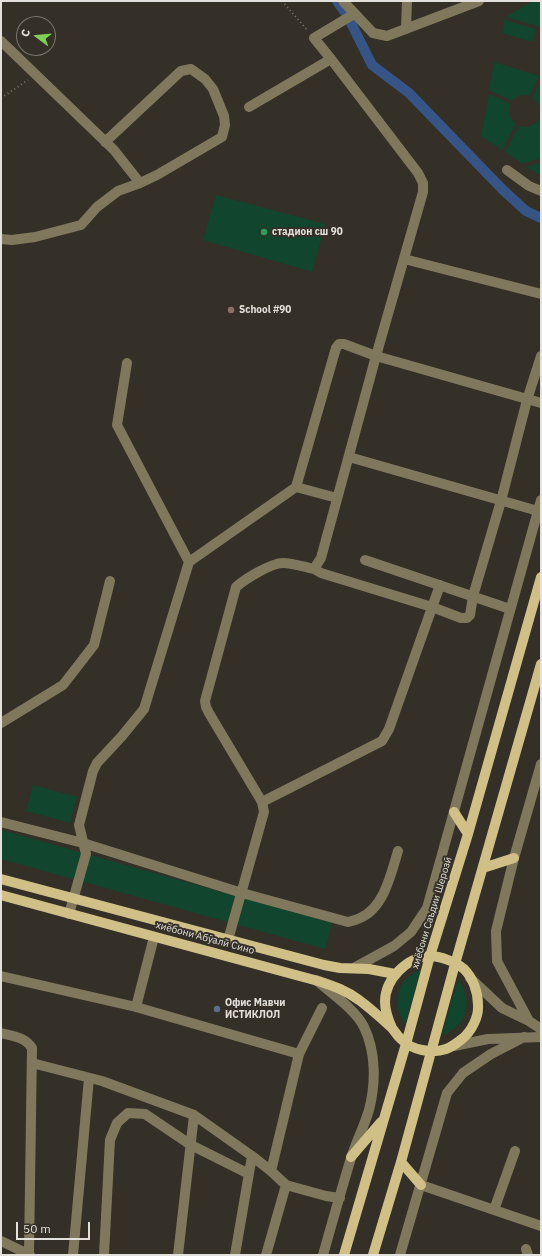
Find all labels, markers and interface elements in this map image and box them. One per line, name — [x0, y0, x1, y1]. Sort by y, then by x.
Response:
north arrow — [16, 16, 56, 56]
text: С — [18, 28, 33, 38]
place label: стадион сш 90 — [272, 226, 343, 238]
marker: стадион сш 90 — [259, 227, 269, 237]
place label: School #90 — [239, 304, 291, 316]
marker: School #90 — [226, 305, 236, 315]
street label: хиёбони Саъдии Шерозӣ — [409, 856, 455, 970]
street label: хиёбони Абӯалӣ Сино — [154, 919, 256, 957]
place label: Офис Мавчи ИСТИКЛОЛ — [225, 997, 285, 1020]
marker: Офис Мавчи ИСТИКЛОЛ — [212, 1004, 222, 1014]
scale bar — [18, 1214, 92, 1240]
text: 50 m — [23, 1221, 51, 1236]

